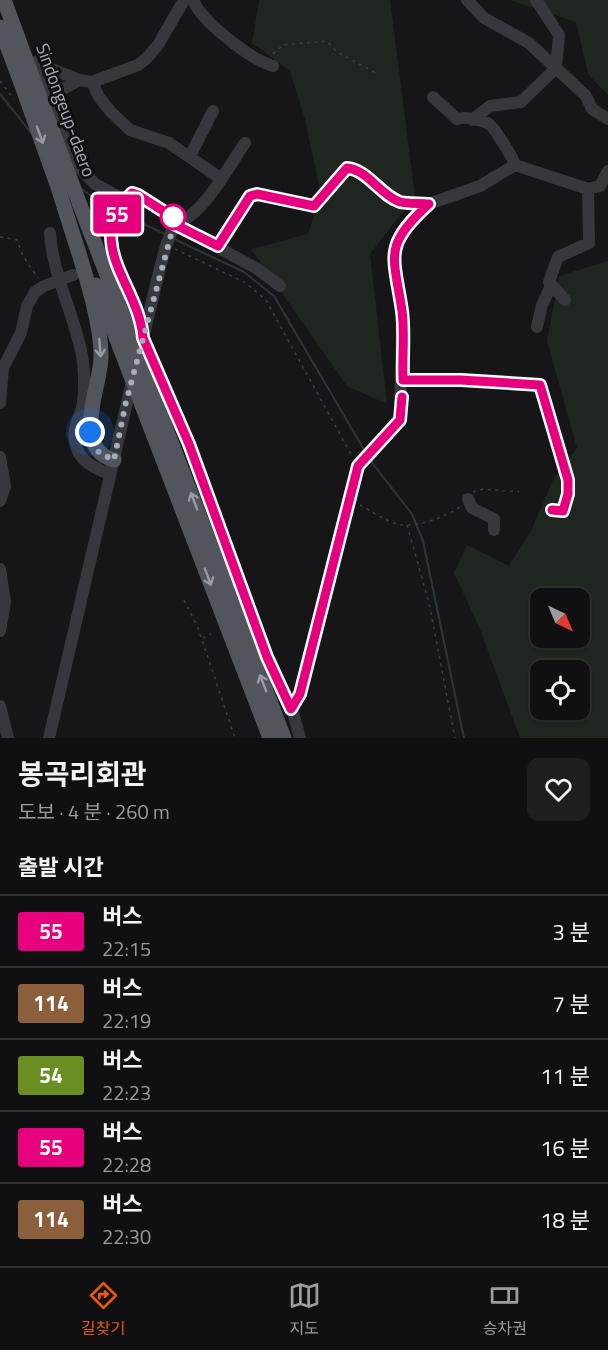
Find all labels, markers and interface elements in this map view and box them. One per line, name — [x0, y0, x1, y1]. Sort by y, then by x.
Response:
street label: Sindongeup-daero — [29, 39, 103, 181]
one-way arrow — [35, 125, 46, 144]
line badge: 55 — [90, 194, 144, 234]
text: 55 — [105, 198, 129, 230]
unlabelled marker — [160, 204, 186, 230]
one-way arrow — [95, 337, 106, 357]
your location — [75, 417, 105, 447]
one-way arrow — [188, 492, 199, 511]
one-way arrow — [203, 567, 214, 586]
north arrow — [530, 588, 590, 648]
map controls — [530, 588, 590, 720]
button: locate — [530, 660, 590, 720]
one-way arrow — [257, 675, 268, 693]
text: 봉곡리회관 — [18, 752, 147, 795]
button: heart — [527, 758, 590, 821]
text: 도보 · 4 분 · 260 m — [18, 796, 170, 827]
text: 출발 시간 — [18, 850, 104, 884]
text: 버스 — [102, 899, 142, 933]
text: 55 — [39, 915, 63, 947]
text: 3 분 — [553, 915, 590, 949]
text: 22:15 — [102, 933, 151, 964]
text: 버스 — [102, 971, 142, 1005]
text: 114 — [33, 987, 69, 1019]
text: 7 분 — [553, 987, 590, 1021]
text: 22:19 — [102, 1005, 151, 1036]
text: 버스 — [102, 1043, 142, 1077]
text: 54 — [39, 1059, 63, 1091]
text: 11 분 — [540, 1059, 590, 1093]
text: 22:23 — [102, 1077, 151, 1108]
text: 버스 — [102, 1115, 142, 1149]
text: 55 — [39, 1131, 63, 1163]
text: 16 분 — [540, 1131, 590, 1165]
text: 22:28 — [102, 1149, 151, 1180]
text: 버스 — [102, 1187, 142, 1221]
text: 114 — [33, 1203, 69, 1235]
text: 18 분 — [540, 1203, 590, 1237]
text: 22:30 — [102, 1221, 151, 1252]
tab: 길찾기 — [81, 1279, 125, 1340]
tab: 지도 — [288, 1279, 321, 1340]
tab: 승차권 — [483, 1279, 527, 1340]

